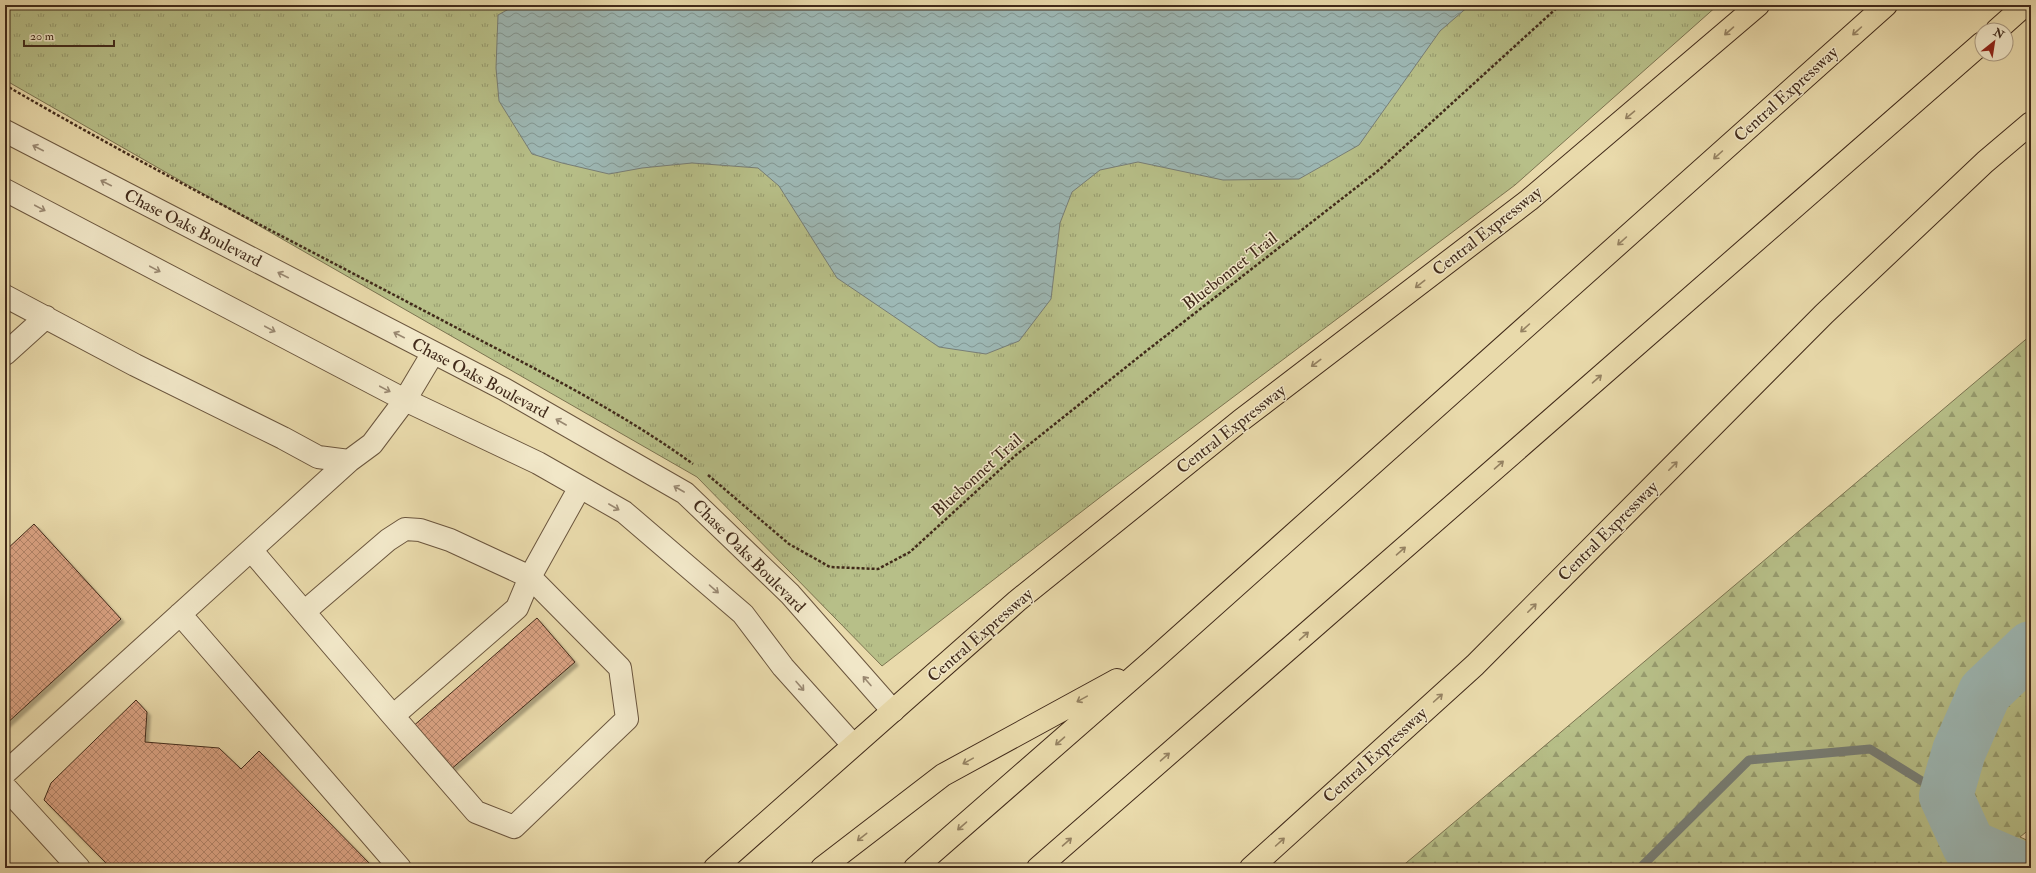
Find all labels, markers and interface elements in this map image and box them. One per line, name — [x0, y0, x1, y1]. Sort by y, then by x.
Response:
scale bar — [24, 22, 114, 48]
north arrow — [1974, 22, 2014, 62]
text: N — [1990, 25, 2007, 42]
one-way arrow — [1724, 26, 1734, 35]
one-way arrow — [1852, 26, 1862, 36]
text: 20 m — [30, 29, 55, 44]
street label: Central Expressway — [1730, 41, 1844, 147]
one-way arrow — [1624, 110, 1635, 119]
one-way arrow — [32, 144, 44, 151]
one-way arrow — [1714, 150, 1724, 159]
one-way arrow — [100, 179, 112, 186]
street label: Central Expressway — [1428, 181, 1547, 281]
street label: Chase Oaks Boulevard — [121, 184, 266, 272]
one-way arrow — [33, 205, 45, 213]
street label: Bluebonnet Trail — [1178, 227, 1282, 315]
one-way arrow — [1616, 237, 1627, 246]
one-way arrow — [149, 266, 161, 273]
one-way arrow — [278, 271, 290, 278]
one-way arrow — [1414, 280, 1425, 288]
one-way arrow — [1520, 323, 1530, 332]
one-way arrow — [264, 326, 276, 333]
one-way arrow — [393, 331, 405, 338]
street label: Chase Oaks Boulevard — [408, 333, 552, 423]
one-way arrow — [1311, 359, 1322, 367]
one-way arrow — [1592, 375, 1602, 384]
street label: Central Expressway — [1172, 379, 1291, 479]
one-way arrow — [379, 386, 391, 394]
one-way arrow — [555, 417, 567, 425]
street label: Bluebonnet Trail — [927, 428, 1027, 521]
one-way arrow — [1494, 461, 1504, 470]
one-way arrow — [1668, 461, 1678, 471]
street label: Central Expressway — [1554, 476, 1664, 586]
one-way arrow — [673, 484, 685, 492]
street label: Chase Oaks Boulevard — [688, 495, 810, 617]
one-way arrow — [608, 503, 620, 511]
one-way arrow — [1396, 546, 1407, 555]
street label: Central Expressway — [923, 583, 1038, 687]
one-way arrow — [709, 585, 720, 594]
one-way arrow — [1527, 603, 1537, 613]
one-way arrow — [1298, 632, 1309, 641]
one-way arrow — [863, 676, 872, 687]
one-way arrow — [796, 681, 805, 691]
one-way arrow — [1433, 694, 1443, 703]
one-way arrow — [1076, 695, 1088, 703]
street label: Central Expressway — [1319, 702, 1433, 808]
one-way arrow — [1055, 736, 1065, 746]
one-way arrow — [1160, 752, 1171, 761]
one-way arrow — [962, 758, 974, 765]
one-way arrow — [957, 822, 967, 831]
one-way arrow — [857, 832, 868, 841]
one-way arrow — [1275, 837, 1285, 846]
one-way arrow — [1062, 838, 1073, 847]

